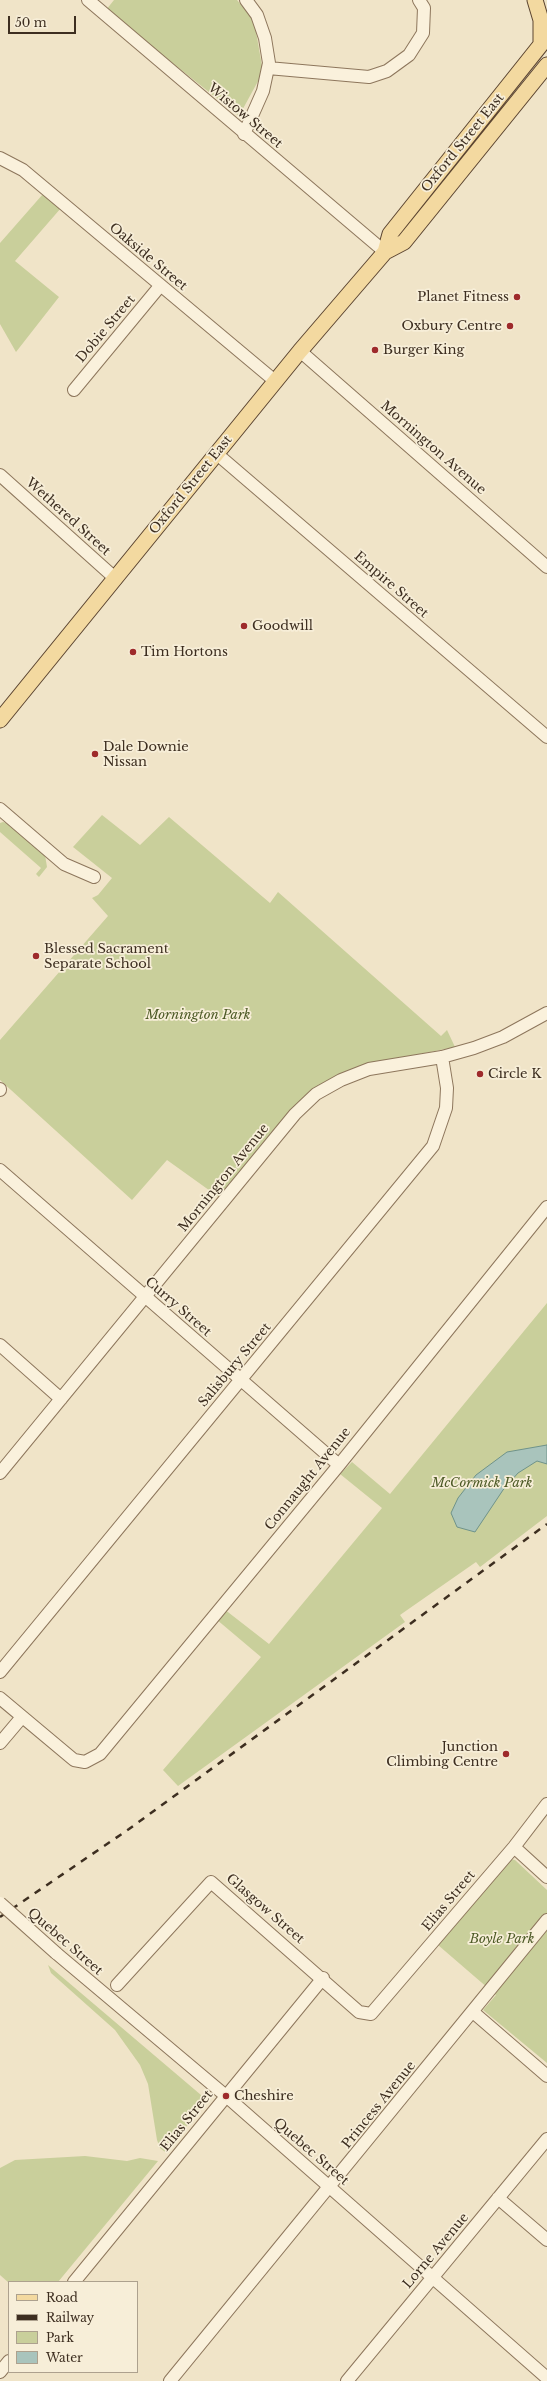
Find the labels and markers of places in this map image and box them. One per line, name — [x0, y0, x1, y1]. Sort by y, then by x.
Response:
place label: Planet Fitness — [417, 289, 509, 305]
marker: Planet Fitness — [512, 292, 522, 302]
place label: Oxbury Centre — [401, 318, 502, 334]
marker: Oxbury Centre — [505, 321, 515, 331]
place label: Burger King — [383, 342, 464, 358]
marker: Burger King — [370, 345, 380, 355]
place label: Goodwill — [252, 618, 313, 634]
marker: Goodwill — [239, 621, 249, 631]
place label: Tim Hortons — [141, 644, 228, 660]
marker: Tim Hortons — [128, 647, 138, 657]
place label: Dale Downie Nissan — [103, 739, 189, 770]
marker: Dale Downie Nissan — [90, 749, 100, 759]
place label: Blessed Sacrament Separate School — [44, 941, 169, 972]
marker: Blessed Sacrament Separate School — [31, 951, 41, 961]
place label: Circle K — [488, 1066, 541, 1082]
marker: Circle K — [475, 1069, 485, 1079]
place label: Junction Climbing Centre — [386, 1739, 498, 1770]
marker: Junction Climbing Centre — [501, 1749, 511, 1759]
place label: Cheshire — [234, 2088, 294, 2104]
marker: Cheshire — [221, 2091, 231, 2101]

